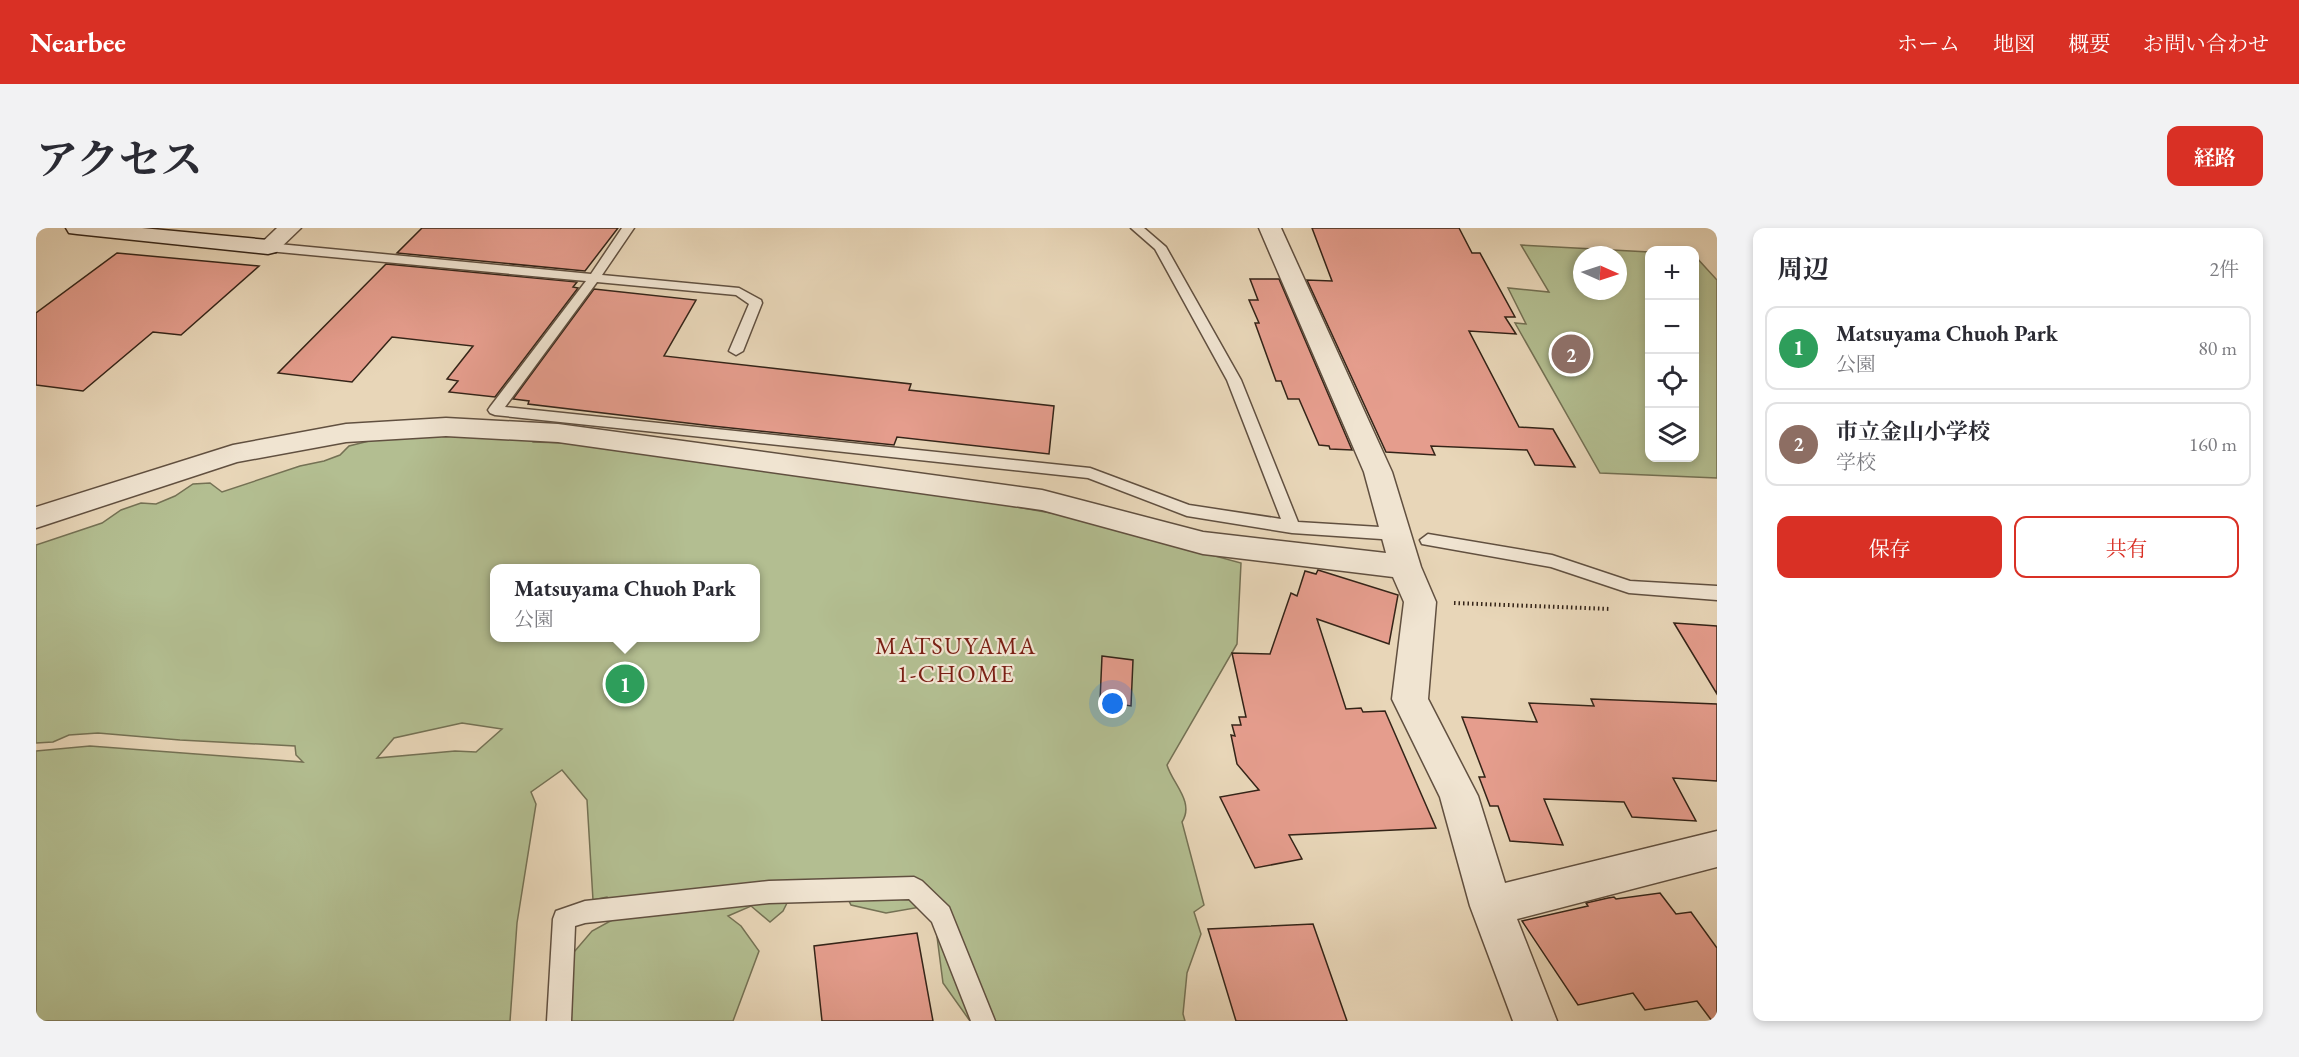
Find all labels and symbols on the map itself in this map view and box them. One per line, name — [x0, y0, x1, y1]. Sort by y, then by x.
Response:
north arrow — [1573, 246, 1627, 300]
pin: 2 — [1552, 332, 1591, 376]
district label: MATSUYAMA 1-CHOME — [875, 630, 1037, 689]
pin: 1 — [606, 662, 644, 706]
your location — [1098, 689, 1127, 718]

